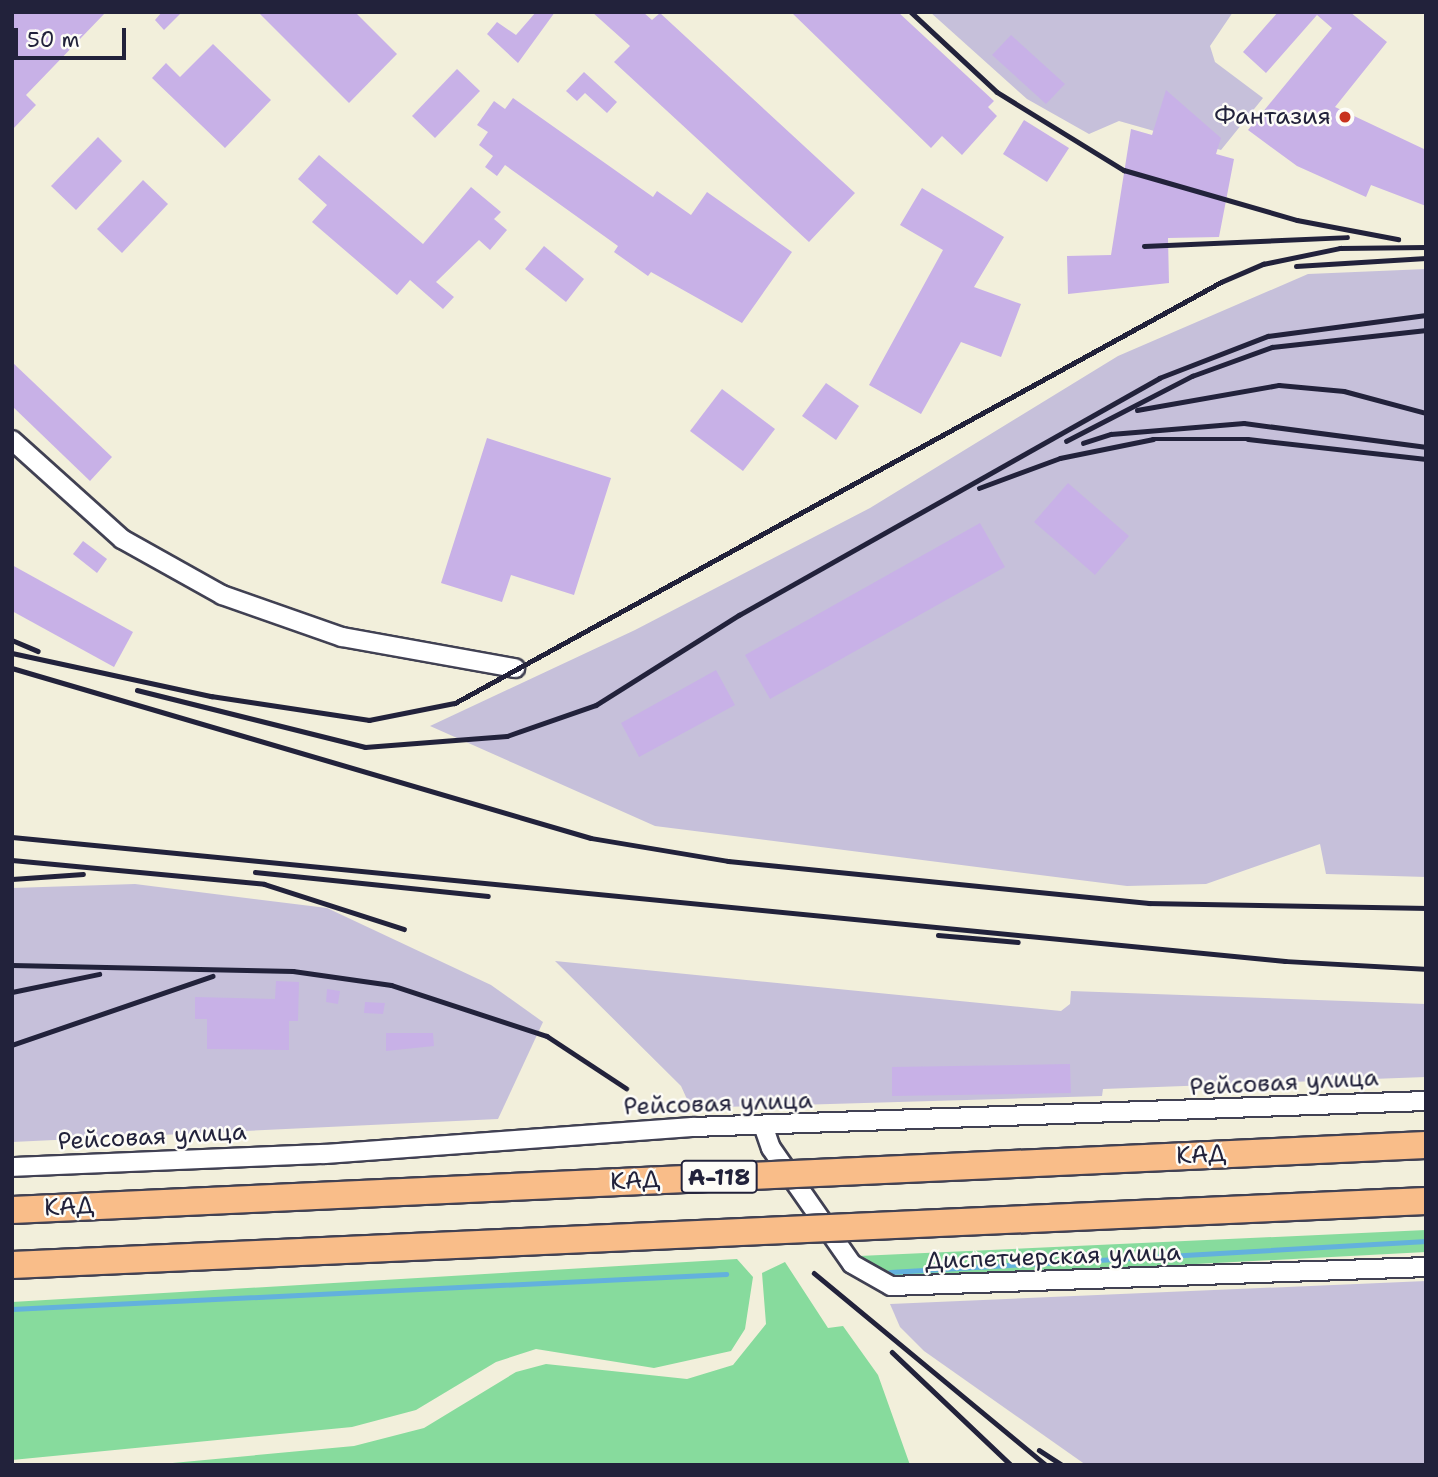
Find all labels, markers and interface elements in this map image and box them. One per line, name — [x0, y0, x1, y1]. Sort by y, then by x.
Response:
scale bar — [18, 14, 130, 58]
text: 50 m — [27, 26, 80, 54]
place label: Фантазия — [1214, 103, 1331, 131]
marker: Фантазия — [1337, 109, 1353, 125]
street label: Рейсовая улица — [1189, 1064, 1379, 1102]
street label: Рейсовая улица — [623, 1086, 813, 1122]
street label: Рейсовая улица — [57, 1118, 247, 1156]
street label: КАД — [1175, 1139, 1227, 1171]
road number: А-118 — [680, 1158, 758, 1196]
street label: КАД — [609, 1165, 661, 1197]
street label: КАД — [43, 1191, 95, 1223]
street label: Диспетчерская улица — [924, 1238, 1182, 1276]

